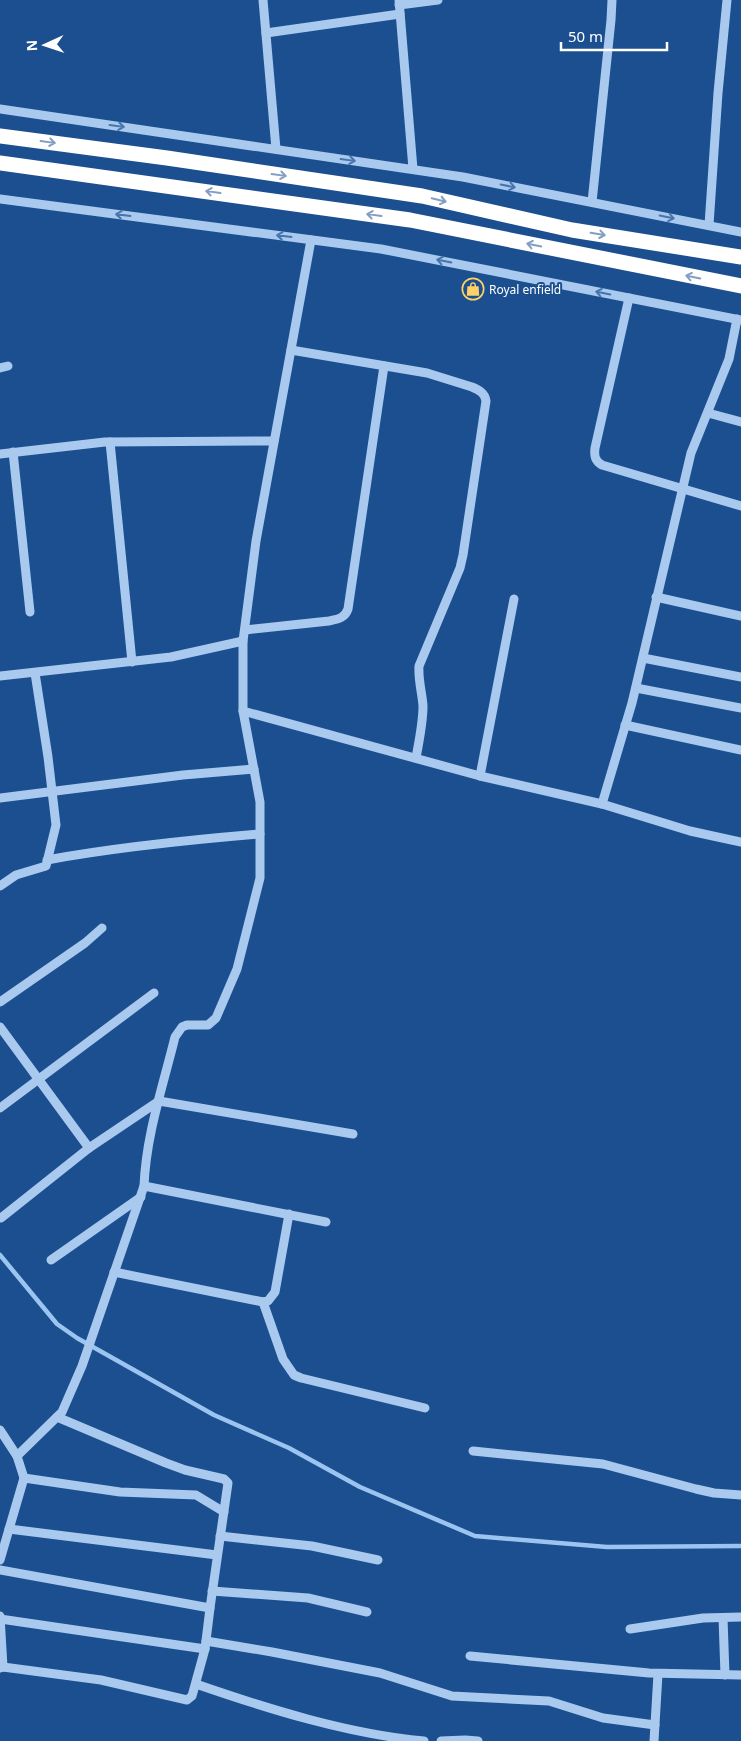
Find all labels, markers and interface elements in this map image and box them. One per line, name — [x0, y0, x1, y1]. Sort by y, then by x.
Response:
north arrow — [20, 20, 70, 70]
scale bar — [561, 20, 667, 52]
text: 50 m — [568, 26, 603, 46]
text: N — [22, 40, 41, 52]
one-way arrow — [109, 121, 125, 131]
one-way arrow — [40, 138, 56, 148]
one-way arrow — [339, 155, 355, 165]
one-way arrow — [270, 170, 286, 180]
one-way arrow — [499, 181, 515, 191]
one-way arrow — [206, 187, 222, 197]
one-way arrow — [431, 196, 447, 205]
one-way arrow — [115, 210, 131, 220]
one-way arrow — [366, 210, 382, 220]
one-way arrow — [659, 213, 675, 222]
one-way arrow — [589, 230, 605, 240]
one-way arrow — [276, 231, 292, 241]
one-way arrow — [526, 240, 542, 250]
one-way arrow — [436, 256, 452, 266]
one-way arrow — [686, 272, 702, 281]
shop icon: Royal enfield — [461, 277, 485, 301]
place label: Royal enfield — [489, 281, 561, 298]
one-way arrow — [596, 288, 612, 297]

